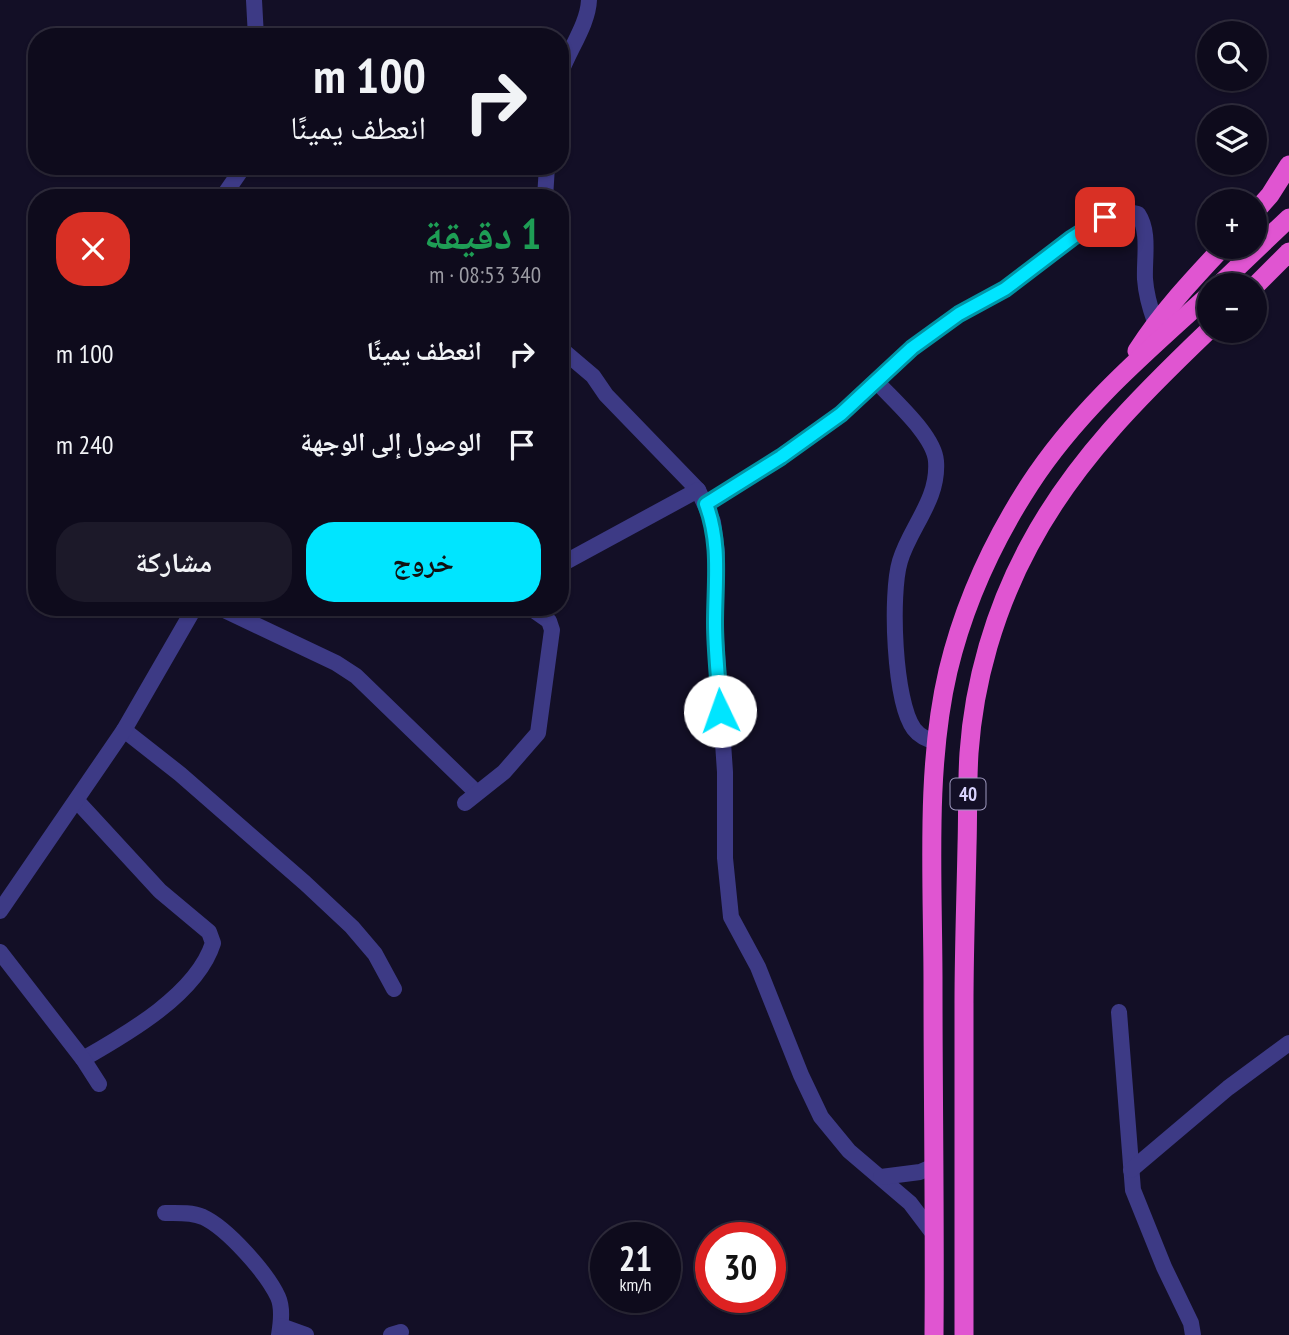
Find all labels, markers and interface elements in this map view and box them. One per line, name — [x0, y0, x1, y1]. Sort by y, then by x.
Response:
map controls — [1197, 21, 1267, 343]
button: search — [1197, 21, 1267, 91]
text: 100 m — [313, 43, 426, 107]
icon: right — [450, 56, 541, 147]
button: layers — [1197, 105, 1267, 175]
text: انعطف يمينًا — [290, 106, 426, 148]
pin — [1075, 187, 1135, 247]
button: + — [1197, 189, 1267, 259]
icon: arrive — [1086, 198, 1124, 236]
text: 1 دقيقة — [424, 206, 541, 261]
button: close — [56, 212, 130, 286]
text: 340 m · 08:53 — [429, 260, 541, 289]
button: − — [1197, 273, 1267, 343]
text: انعطف يمينًا — [366, 334, 482, 367]
icon: right — [503, 335, 541, 373]
text: 100 m — [56, 337, 114, 370]
text: الوصول إلى الوجهة — [300, 425, 482, 458]
icon: arrive — [503, 426, 541, 464]
text: 240 m — [56, 428, 114, 461]
button: مشاركة — [56, 522, 292, 602]
button: خروج — [306, 522, 541, 602]
position arrow — [683, 674, 757, 748]
road number: 40 — [950, 778, 986, 810]
speed limit sign: 30 — [695, 1222, 786, 1313]
text: 21 — [619, 1235, 652, 1281]
text: km/h — [620, 1273, 651, 1296]

